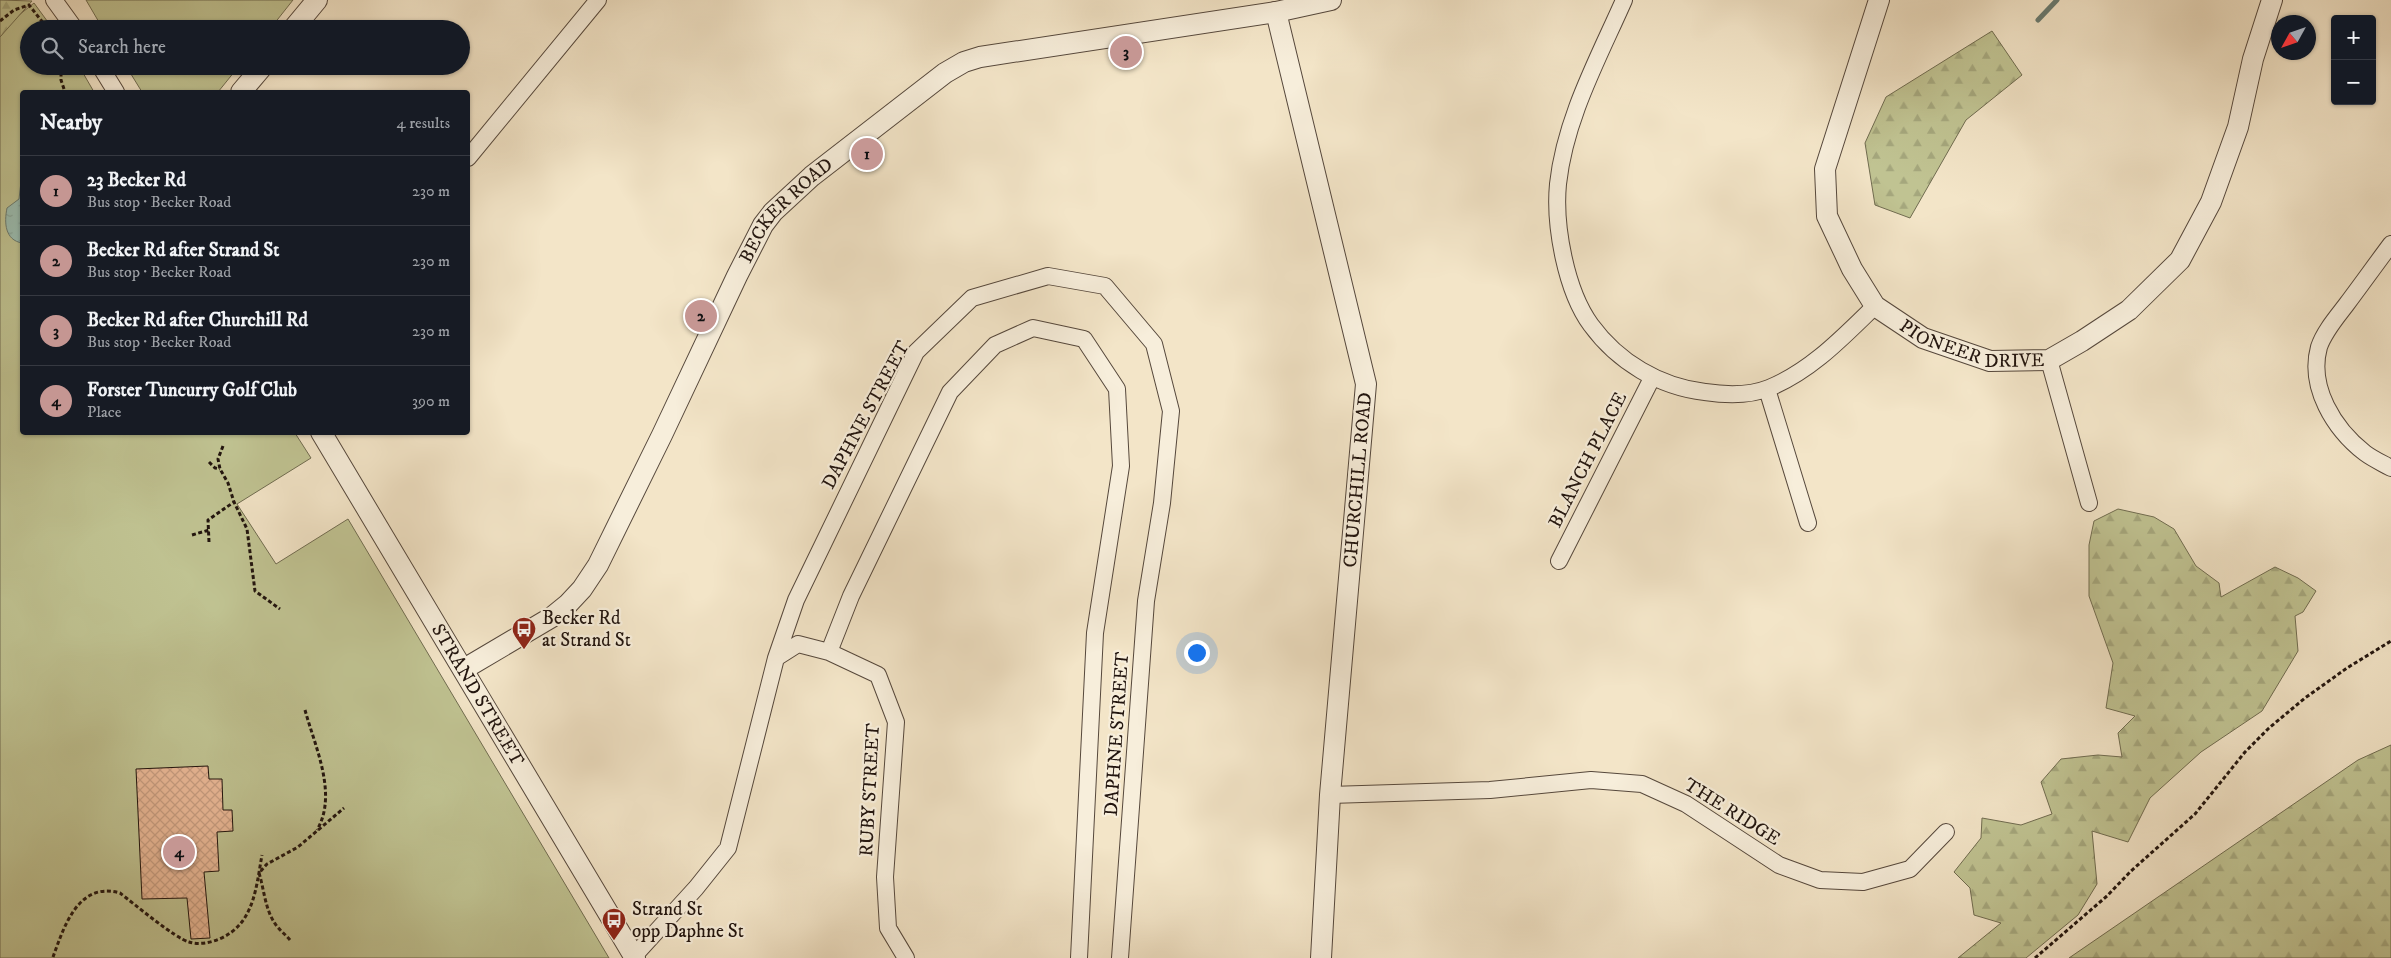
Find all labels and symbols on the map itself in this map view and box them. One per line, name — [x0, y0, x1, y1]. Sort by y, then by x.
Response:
north arrow — [2271, 15, 2316, 60]
pin: 3 — [1110, 33, 1142, 71]
pin: 1 — [851, 135, 883, 173]
street label: BECKER ROAD — [734, 153, 837, 267]
pin: 2 — [685, 297, 717, 335]
street label: PIONEER DRIVE — [1895, 314, 2045, 373]
street label: DAPHNE STREET — [817, 336, 915, 493]
street label: BLANCH PLACE — [1544, 388, 1632, 532]
street label: CHURCHILL ROAD — [1339, 391, 1377, 569]
place label: Becker Rd at Strand St — [542, 607, 631, 652]
bus stop icon: Becker Rd at Strand St — [511, 616, 537, 650]
street label: STRAND STREET — [427, 620, 529, 770]
your location — [1184, 640, 1210, 666]
street label: DAPHNE STREET — [1100, 651, 1134, 817]
street label: RUBY STREET — [855, 722, 885, 857]
street label: THE RIDGE — [1680, 773, 1784, 851]
pin: 4 — [163, 833, 195, 871]
place label: Strand St opp Daphne St — [632, 898, 744, 943]
bus stop icon: Strand St opp Daphne St — [601, 907, 627, 941]

